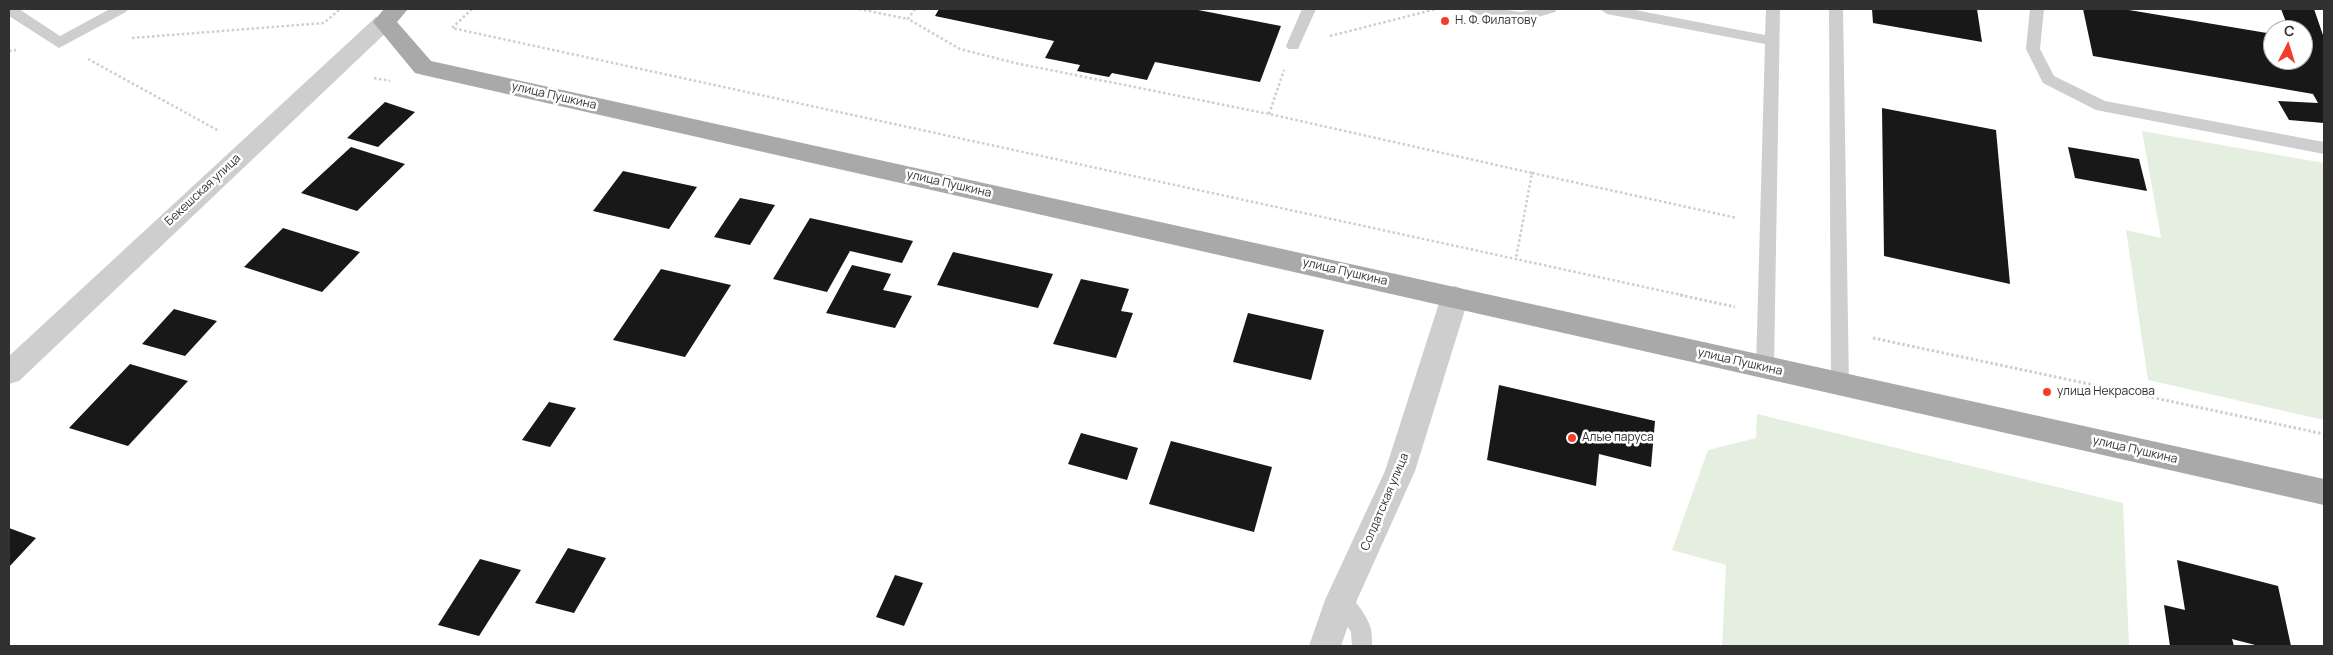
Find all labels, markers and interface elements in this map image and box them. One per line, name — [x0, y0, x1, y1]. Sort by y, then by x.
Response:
place label: Н. Ф. Филатову — [1455, 14, 1537, 28]
marker: Н. Ф. Филатову — [1439, 15, 1451, 27]
north arrow — [2263, 20, 2313, 70]
text: С — [2283, 21, 2295, 40]
street label: улица Пушкина — [510, 79, 598, 113]
street label: Бекешская улица — [162, 151, 244, 229]
street label: улица Пушкина — [905, 167, 993, 201]
street label: улица Пушкина — [1301, 255, 1389, 289]
street label: улица Пушкина — [1696, 345, 1784, 379]
place label: улица Некрасова — [2057, 385, 2155, 399]
marker: улица Некрасова — [2041, 386, 2053, 398]
place label: Алые паруса — [1582, 431, 1654, 445]
marker: Алые паруса — [1566, 432, 1578, 444]
street label: улица Пушкина — [2091, 433, 2179, 467]
street label: Солдатская улица — [1358, 451, 1412, 553]

